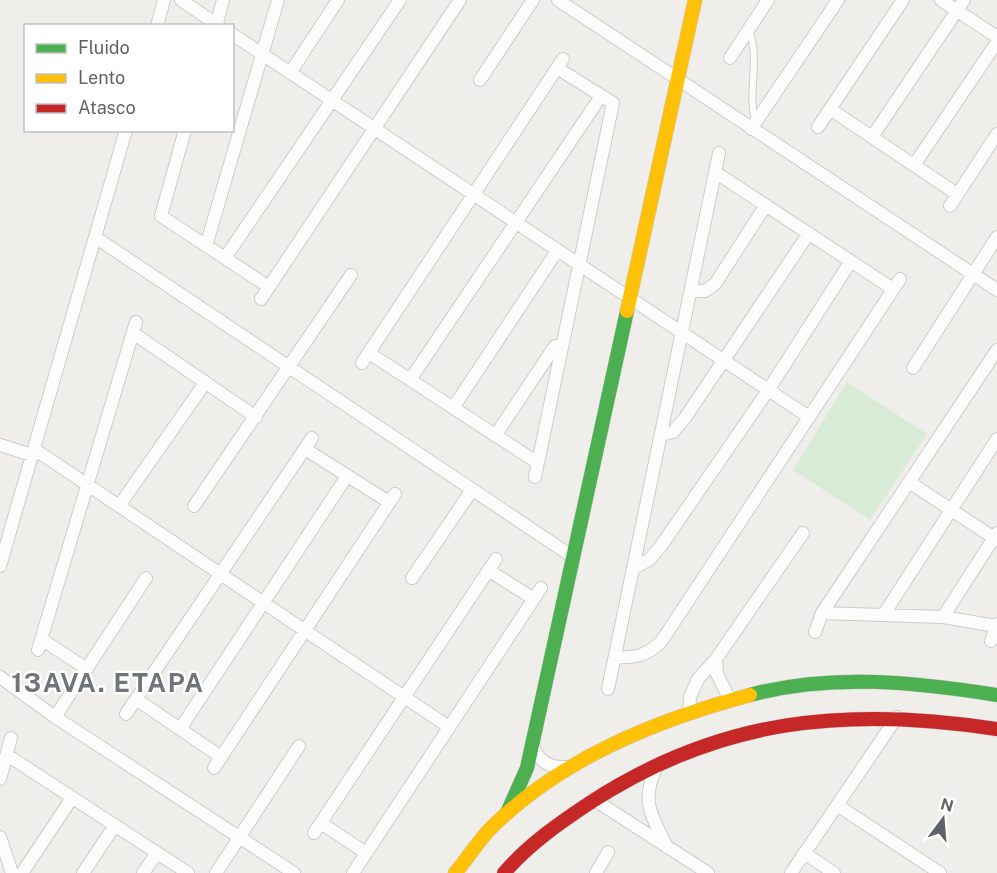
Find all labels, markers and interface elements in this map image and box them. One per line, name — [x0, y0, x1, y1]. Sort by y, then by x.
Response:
legend — [24, 24, 234, 132]
text: Fluido — [78, 37, 130, 58]
text: Lento — [78, 67, 125, 88]
text: Atasco — [78, 97, 136, 118]
district label: 13AVA. ETAPA — [11, 667, 205, 698]
north arrow — [913, 789, 973, 849]
text: N — [938, 794, 956, 816]

